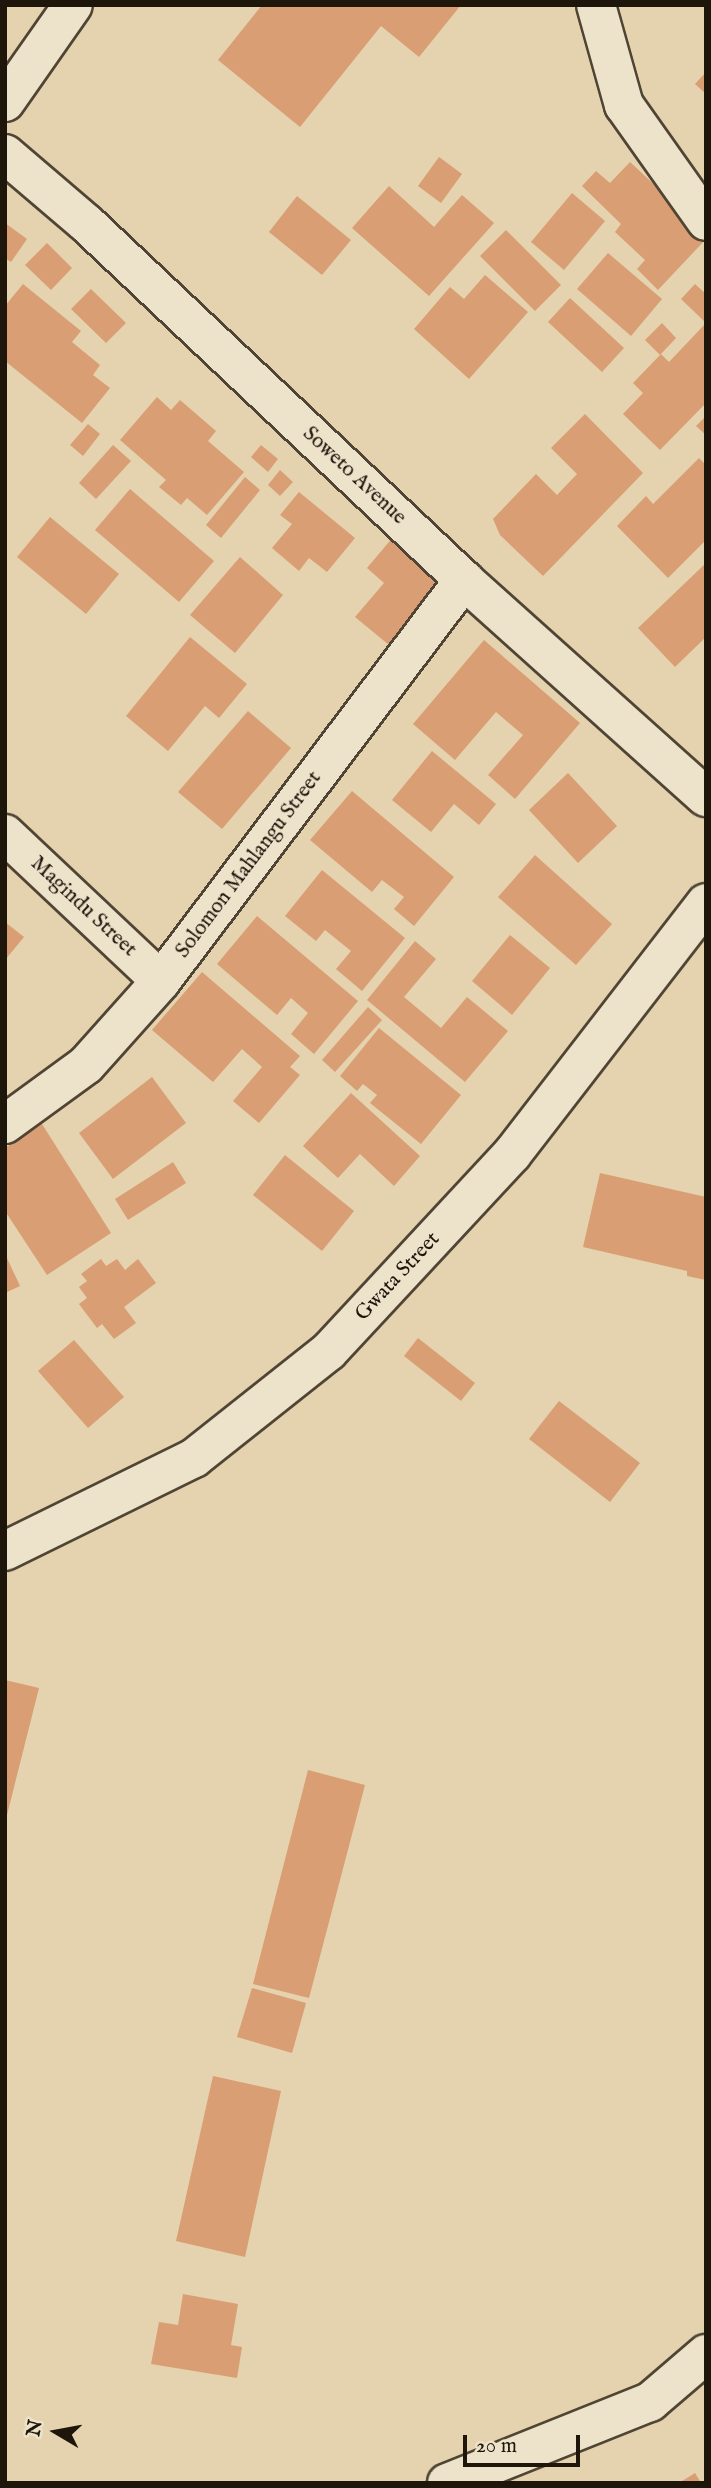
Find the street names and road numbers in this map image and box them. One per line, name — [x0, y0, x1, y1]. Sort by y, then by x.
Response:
street label: Soweto Avenue — [297, 422, 411, 530]
street label: Solomon Mahlangu Street — [171, 767, 327, 963]
street label: Magindu Street — [25, 851, 141, 963]
street label: Gwata Street — [350, 1227, 446, 1327]

